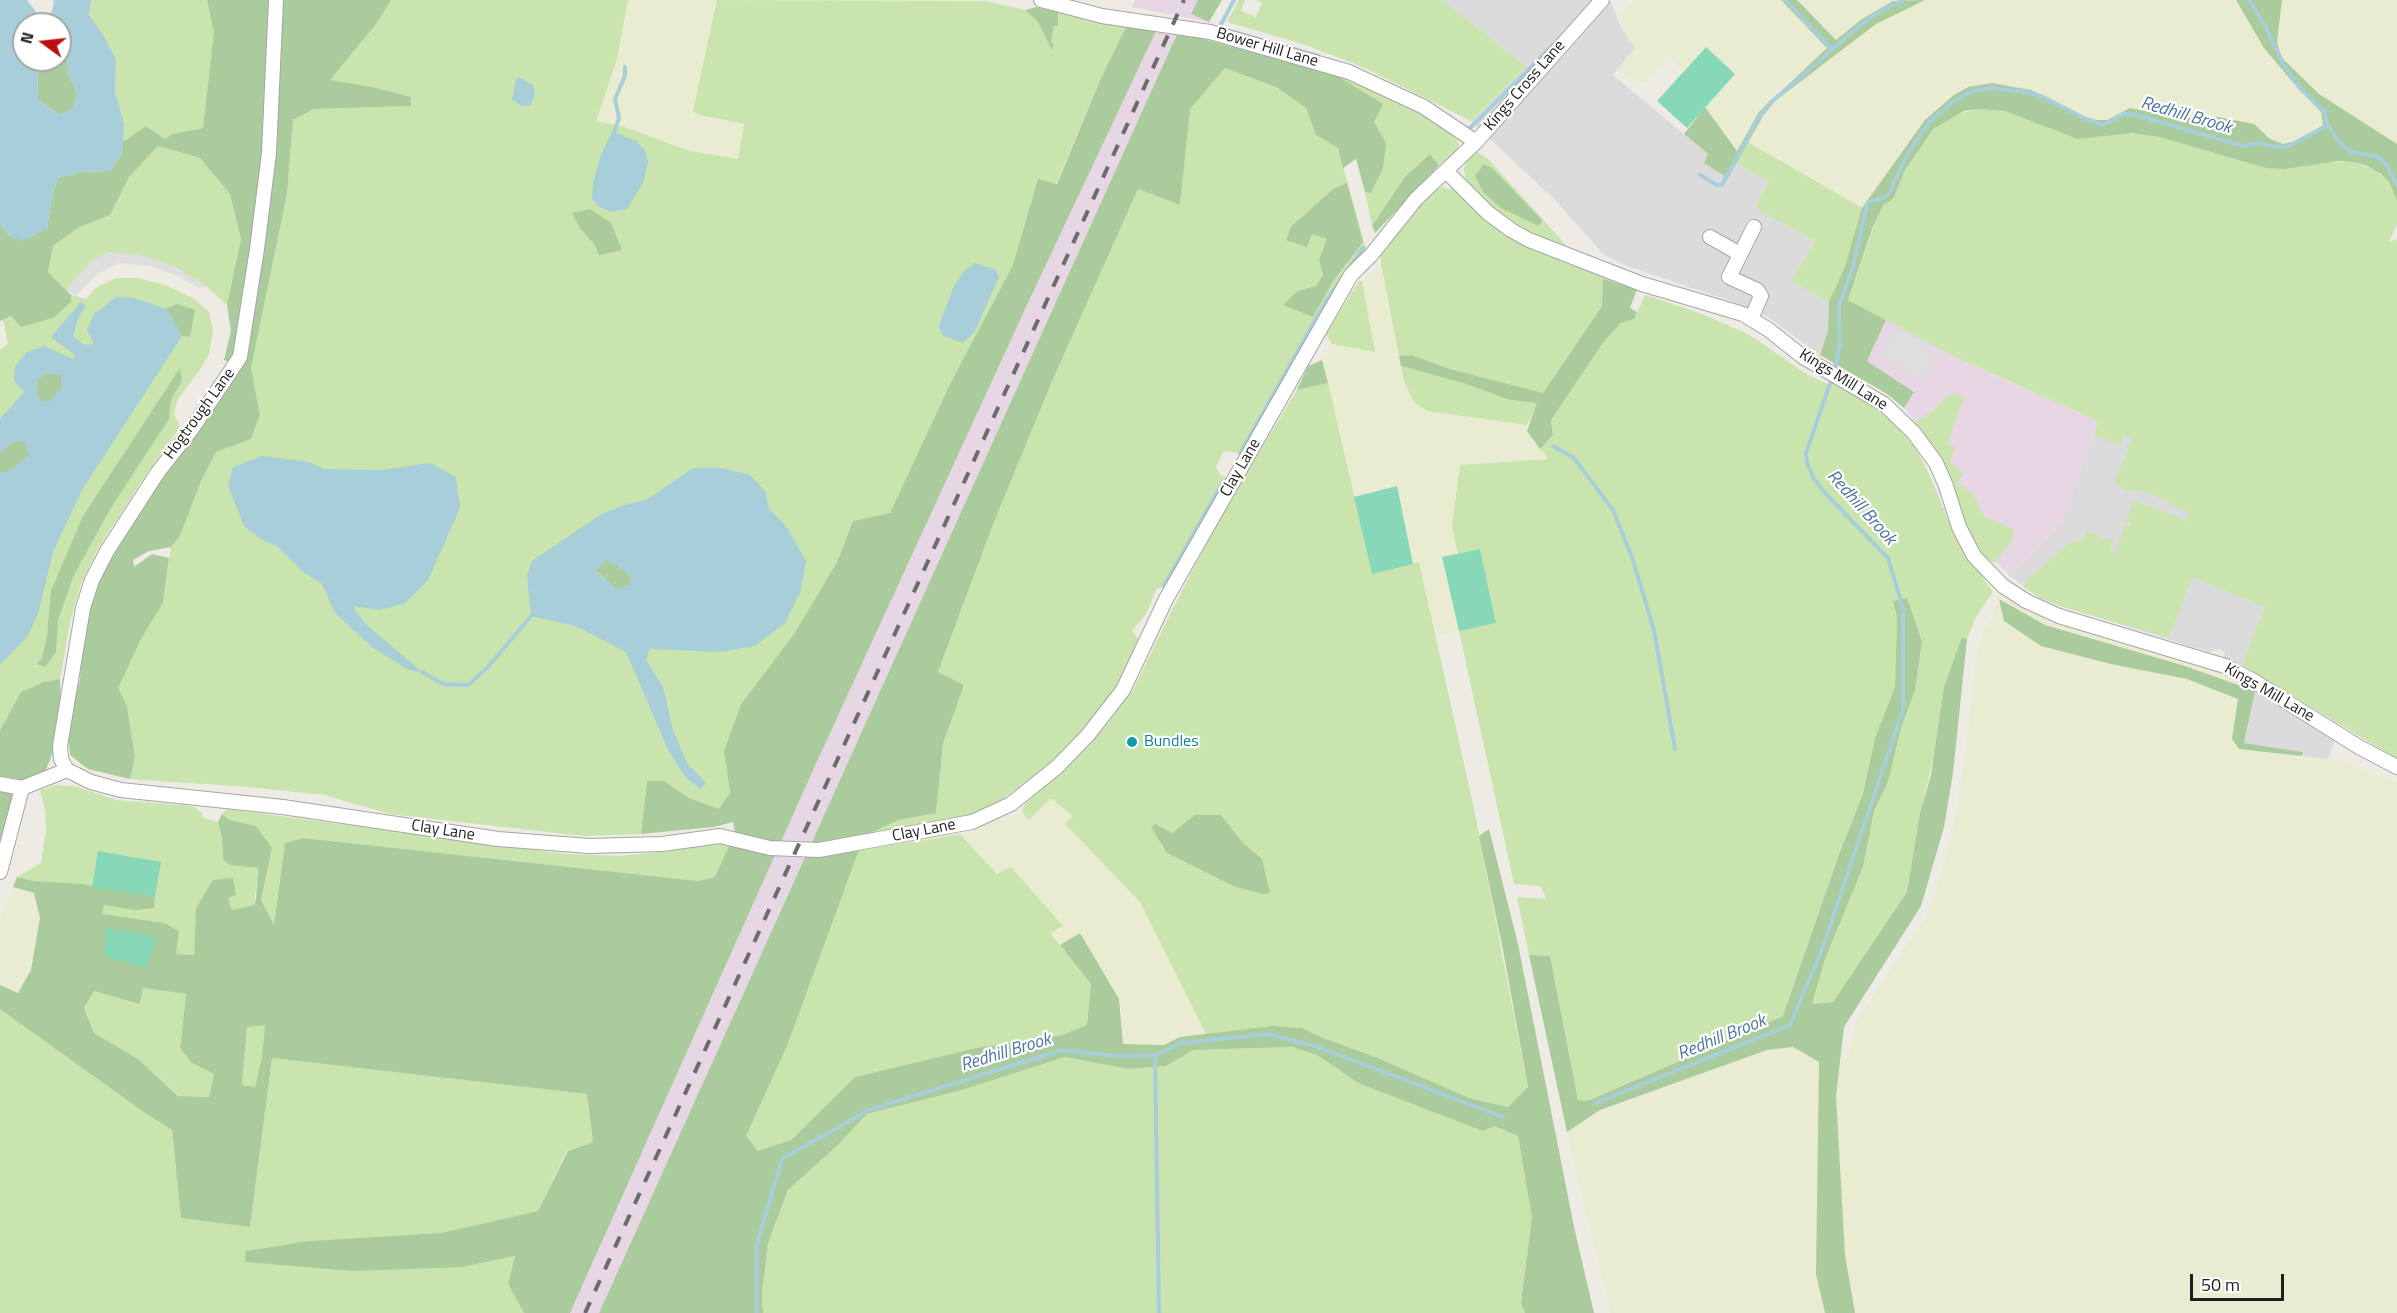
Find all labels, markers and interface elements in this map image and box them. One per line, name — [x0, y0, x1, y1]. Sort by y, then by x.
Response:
north arrow — [12, 12, 72, 72]
street label: Bower Hill Lane — [1214, 24, 1320, 72]
text: N — [14, 29, 40, 46]
street label: Kings Cross Lane — [1480, 37, 1570, 135]
water label: Redhill Brook — [2138, 93, 2234, 139]
street label: Kings Mill Lane — [1795, 345, 1891, 415]
street label: Hogtrough Lane — [160, 365, 240, 463]
street label: Clay Lane — [1217, 436, 1265, 500]
water label: Redhill Brook — [1822, 466, 1900, 550]
street label: Kings Mill Lane — [2221, 660, 2317, 726]
place label: Bundles — [1144, 732, 1199, 752]
marker: Bundles — [1125, 735, 1139, 749]
street label: Clay Lane — [891, 815, 957, 847]
street label: Clay Lane — [410, 817, 476, 845]
water label: Redhill Brook — [1675, 1010, 1769, 1066]
water label: Redhill Brook — [958, 1029, 1054, 1077]
scale bar — [2193, 1262, 2288, 1300]
text: 50 m — [2201, 1271, 2240, 1298]

